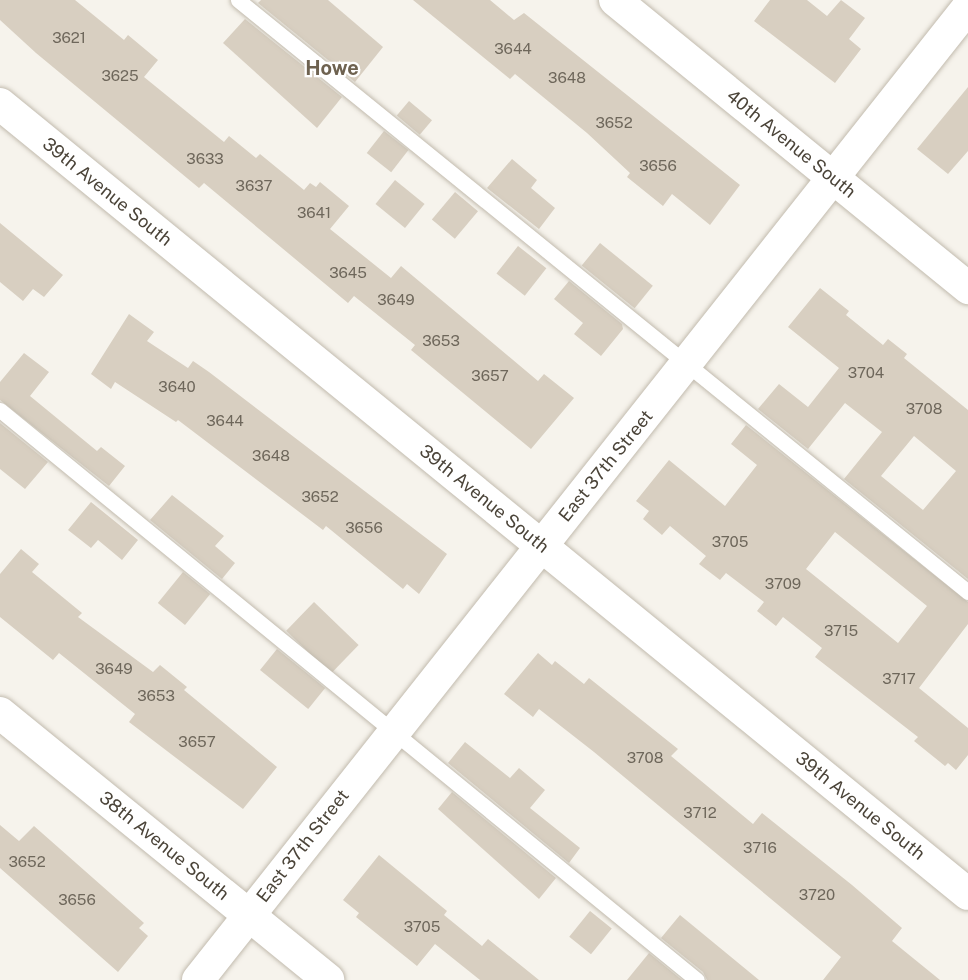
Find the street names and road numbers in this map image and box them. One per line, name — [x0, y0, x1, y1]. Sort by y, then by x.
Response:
street label: 40th Avenue South — [722, 85, 860, 203]
street label: 39th Avenue South — [38, 133, 176, 251]
street label: East 37th Street — [554, 406, 658, 526]
street label: 39th Avenue South — [415, 440, 553, 558]
street label: 39th Avenue South — [791, 747, 929, 865]
street label: East 37th Street — [252, 785, 354, 907]
street label: 38th Avenue South — [95, 787, 233, 905]

